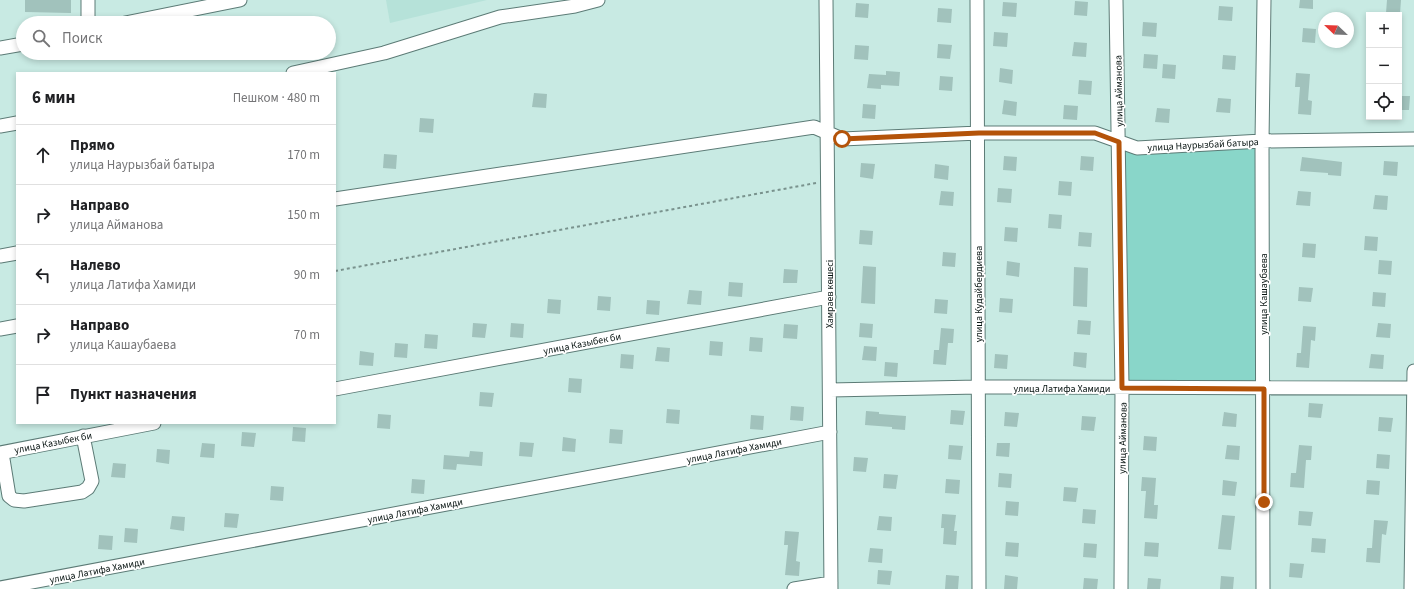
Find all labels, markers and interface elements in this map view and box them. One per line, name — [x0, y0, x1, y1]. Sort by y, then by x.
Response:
north arrow — [1318, 12, 1354, 48]
map controls — [1366, 12, 1402, 120]
button: + — [1366, 12, 1402, 48]
search box — [16, 16, 336, 60]
icon: search — [30, 27, 52, 49]
text: Поиск — [62, 28, 103, 49]
button: − — [1366, 48, 1402, 84]
street label: улица Айманова — [1111, 55, 1127, 127]
button: locate — [1366, 84, 1402, 120]
text: 6 мин — [32, 86, 75, 110]
text: Пешком · 480 m — [233, 89, 320, 107]
route start — [833, 130, 851, 148]
text: Прямо — [70, 135, 115, 156]
street label: улица Наурызбай батыра — [1147, 135, 1259, 155]
icon: ahead — [32, 144, 54, 166]
text: 170 m — [287, 146, 320, 164]
text: улица Наурызбай батыра — [70, 156, 215, 174]
text: Направо — [70, 195, 129, 216]
icon: right — [32, 204, 54, 226]
text: 150 m — [287, 206, 320, 224]
text: улица Айманова — [70, 216, 163, 234]
street label: улица Кудайбердиева — [972, 246, 986, 342]
street label: улица Кашаубаева — [1257, 253, 1271, 335]
text: Налево — [70, 255, 121, 276]
street label: Хамраев көшесі — [823, 260, 837, 328]
icon: left — [32, 264, 54, 286]
text: 90 m — [294, 266, 320, 284]
text: улица Латифа Хамиди — [70, 276, 196, 294]
text: Направо — [70, 315, 129, 336]
icon: right — [32, 324, 54, 346]
text: 70 m — [294, 326, 320, 344]
street label: улица Казыбек би — [542, 330, 622, 358]
text: улица Кашаубаева — [70, 336, 176, 354]
street label: улица Латифа Хамиди — [1014, 382, 1110, 396]
icon: arrive — [32, 384, 54, 406]
text: Пункт назначения — [70, 384, 197, 405]
street label: улица Айманова — [1115, 402, 1131, 474]
street label: улица Казыбек би — [13, 429, 93, 457]
street label: улица Латифа Хамиди — [685, 435, 783, 467]
route end — [1255, 493, 1273, 511]
street label: улица Латифа Хамиди — [366, 495, 464, 527]
street label: улица Латифа Хамиди — [48, 555, 146, 587]

